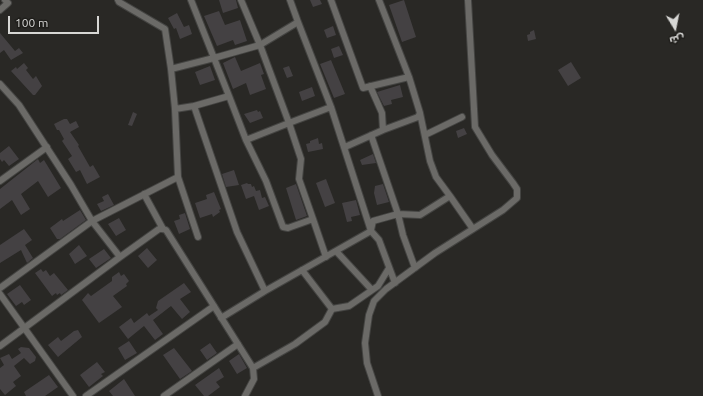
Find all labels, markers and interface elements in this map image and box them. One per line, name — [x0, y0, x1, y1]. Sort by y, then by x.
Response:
scale bar — [10, 8, 101, 34]
north arrow — [655, 8, 695, 48]
text: 100 m — [15, 16, 48, 29]
text: ش — [669, 33, 686, 47]

